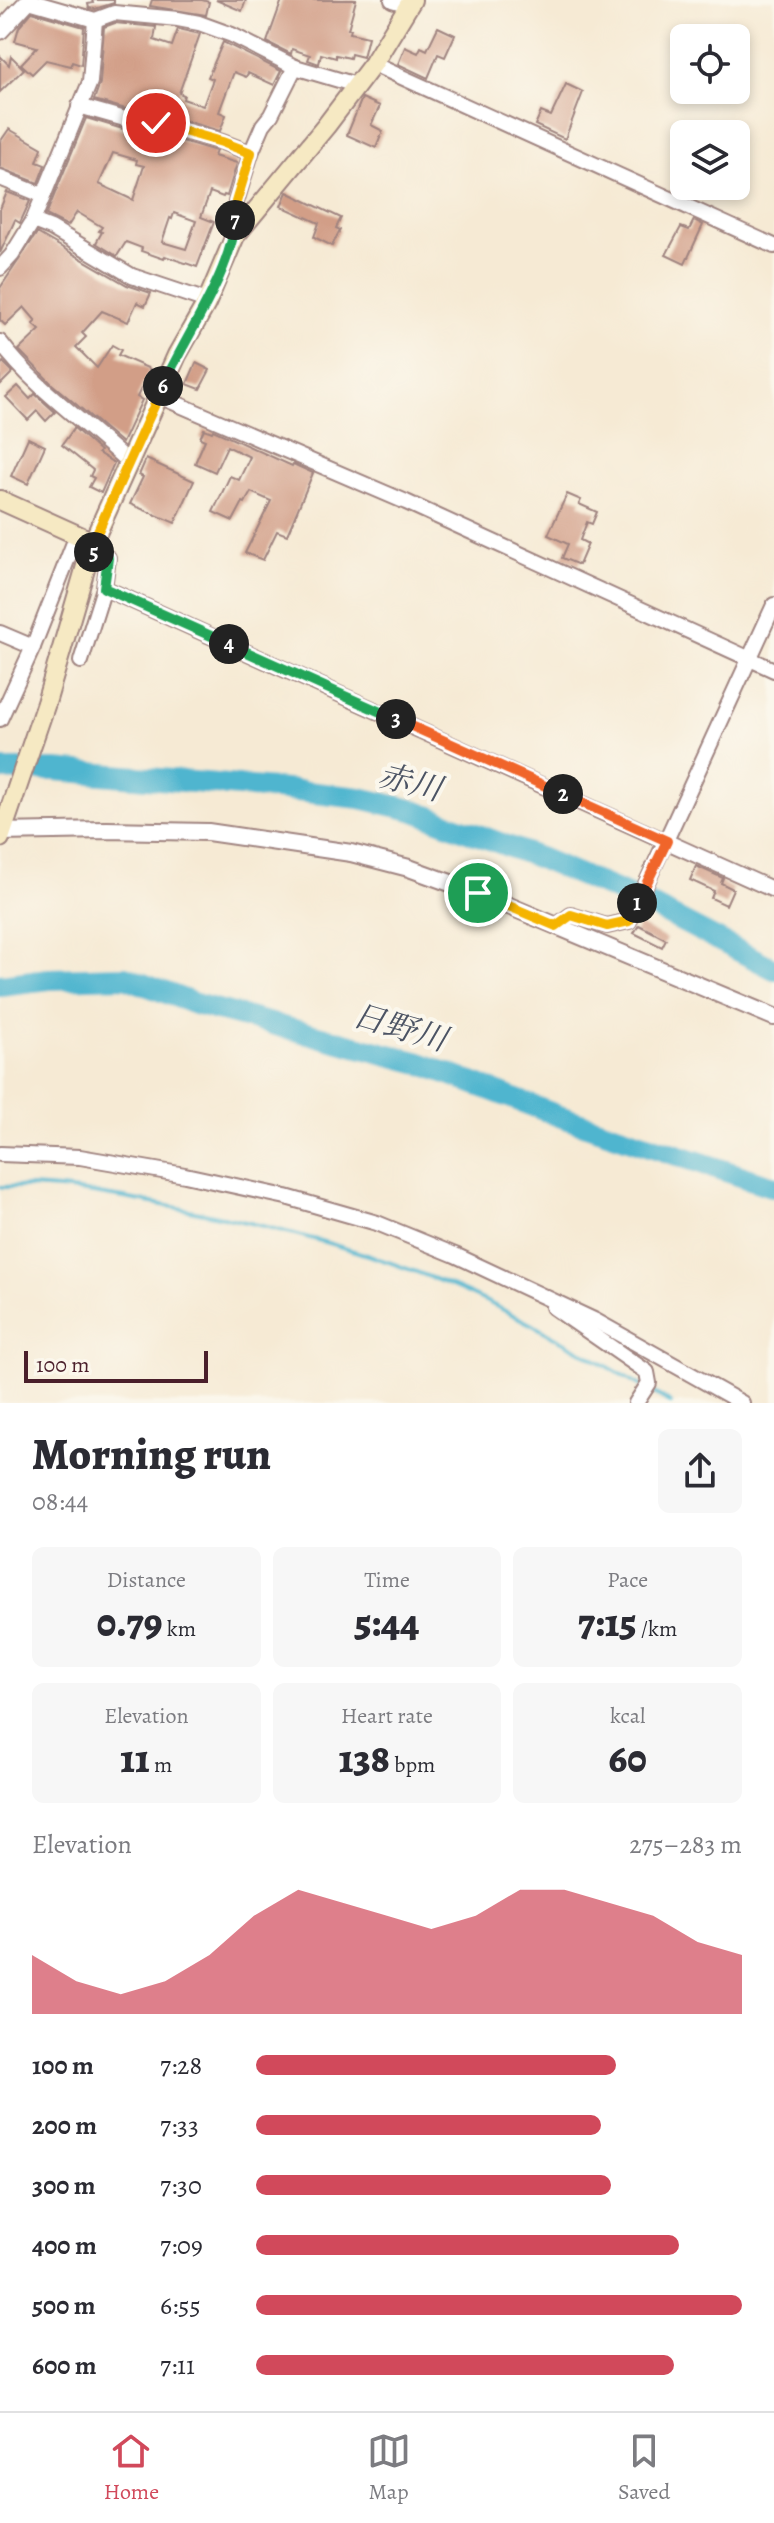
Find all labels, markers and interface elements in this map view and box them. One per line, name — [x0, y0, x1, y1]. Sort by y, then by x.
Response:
map controls — [670, 24, 750, 200]
button: locate — [670, 24, 750, 104]
pin — [122, 89, 190, 157]
icon: check — [134, 101, 178, 145]
button: layers — [670, 120, 750, 200]
pin: 7 — [215, 200, 255, 240]
text: 7 — [230, 205, 240, 235]
pin: 6 — [143, 366, 183, 406]
text: 6 — [158, 371, 168, 401]
pin: 5 — [74, 532, 114, 572]
text: 5 — [89, 537, 99, 567]
pin: 4 — [209, 624, 249, 664]
text: 4 — [224, 629, 234, 659]
pin: 3 — [376, 699, 416, 739]
text: 3 — [391, 704, 401, 734]
water label: 赤川 — [374, 753, 449, 812]
pin: 2 — [543, 774, 583, 814]
text: 2 — [558, 779, 568, 809]
pin — [444, 859, 512, 927]
icon: arrive — [456, 871, 500, 915]
pin: 1 — [617, 883, 657, 923]
text: 1 — [633, 888, 641, 918]
water label: 日野川 — [348, 993, 455, 1062]
scale bar — [24, 1347, 208, 1383]
text: 100 m — [36, 1350, 90, 1380]
text: Morning run — [32, 1424, 271, 1484]
button: share — [658, 1429, 742, 1513]
text: 08:44 — [32, 1484, 88, 1519]
text: Distance — [107, 1565, 186, 1595]
text: Time — [364, 1565, 410, 1595]
text: Pace — [607, 1565, 648, 1595]
text: 0.79 — [97, 1595, 162, 1650]
text: 5:44 — [355, 1595, 419, 1650]
text: 7:15 — [578, 1595, 636, 1650]
text: km — [162, 1614, 196, 1644]
text: /km — [636, 1614, 677, 1644]
text: Elevation — [104, 1701, 189, 1731]
text: Heart rate — [341, 1701, 433, 1731]
text: kcal — [610, 1701, 645, 1731]
text: 11 — [120, 1731, 150, 1786]
text: 138 — [339, 1731, 390, 1786]
text: 60 — [609, 1731, 647, 1786]
text: m — [150, 1750, 172, 1780]
text: bpm — [390, 1750, 435, 1780]
text: Elevation — [32, 1827, 132, 1862]
text: 275–283 m — [629, 1827, 742, 1862]
text: 100 m — [32, 2048, 94, 2083]
text: 7:28 — [160, 2048, 202, 2083]
text: 200 m — [32, 2108, 97, 2143]
text: 7:33 — [160, 2108, 199, 2143]
text: 300 m — [32, 2168, 96, 2203]
text: 7:30 — [160, 2168, 202, 2203]
text: 400 m — [32, 2228, 97, 2263]
text: 7:09 — [160, 2228, 203, 2263]
text: 500 m — [32, 2288, 96, 2323]
text: 6:55 — [160, 2288, 201, 2323]
text: 600 m — [32, 2348, 97, 2383]
text: 7:11 — [160, 2348, 195, 2383]
tab: Home — [104, 2429, 159, 2507]
tab: Map — [367, 2429, 411, 2507]
tab: Saved — [618, 2429, 670, 2507]

